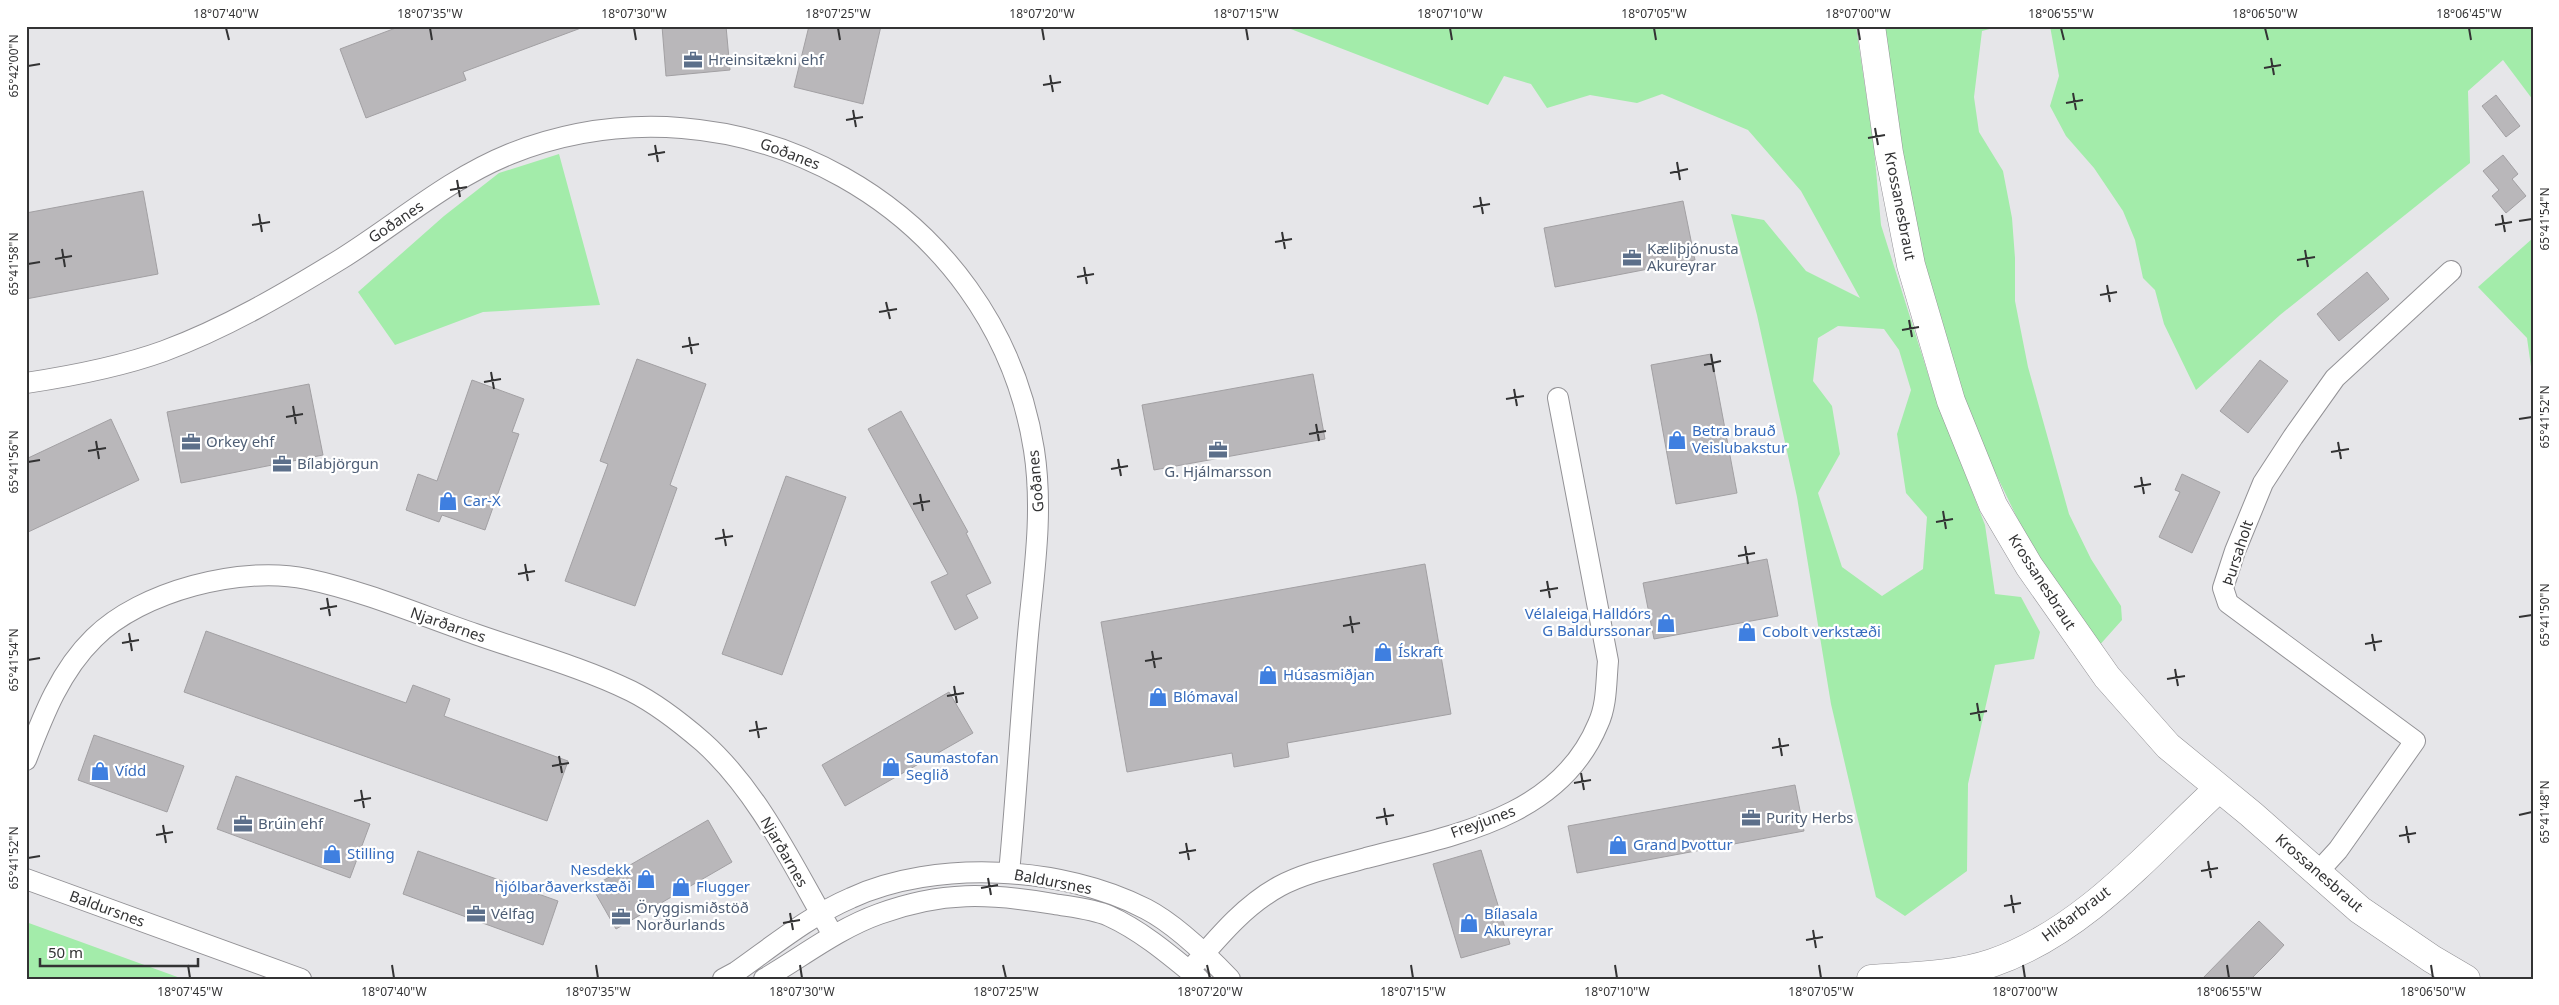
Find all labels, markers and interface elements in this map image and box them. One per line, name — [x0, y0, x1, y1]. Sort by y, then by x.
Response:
text: 18°07'40"W — [193, 5, 259, 22]
text: 18°07'35"W — [397, 5, 463, 22]
text: 18°07'30"W — [601, 5, 667, 22]
text: 18°07'25"W — [805, 5, 871, 22]
text: 18°07'20"W — [1009, 5, 1075, 22]
text: 18°07'15"W — [1213, 5, 1279, 22]
text: 18°07'10"W — [1417, 5, 1483, 22]
text: 18°07'05"W — [1621, 5, 1687, 22]
text: 18°07'00"W — [1825, 5, 1891, 22]
text: 18°06'55"W — [2028, 5, 2094, 22]
text: 18°06'50"W — [2232, 5, 2298, 22]
text: 18°06'45"W — [2436, 5, 2502, 22]
text: 65°42'00"N — [5, 34, 22, 98]
office icon: Hreinsitækni ehf — [682, 49, 704, 71]
place label: Hreinsitækni ehf — [708, 49, 825, 69]
street label: Goðanes — [758, 133, 823, 174]
street label: Krossanesbraut — [1881, 150, 1921, 262]
text: 65°41'54"N — [2536, 187, 2553, 251]
street label: Goðanes — [364, 195, 427, 247]
text: 65°41'58"N — [5, 232, 22, 296]
place label: Kæliþjónusta Akureyrar — [1647, 238, 1739, 275]
office icon: Kæliþjónusta Akureyrar — [1621, 247, 1643, 269]
text: 65°41'52"N — [2536, 385, 2553, 449]
place label: Betra brauð Veislubakstur — [1692, 420, 1787, 457]
shop icon: Betra brauð Veislubakstur — [1666, 429, 1688, 451]
text: 65°41'56"N — [5, 430, 22, 494]
office icon: Orkey ehf — [180, 431, 202, 453]
place label: Orkey ehf — [206, 431, 275, 451]
office icon: G. Hjálmarsson — [1207, 439, 1229, 461]
street label: Goðanes — [1022, 449, 1048, 513]
office icon: Bílabjörgun — [271, 453, 293, 475]
place label: Bílabjörgun — [297, 453, 379, 473]
place label: G. Hjálmarsson — [1164, 461, 1272, 481]
shop icon: Car-X — [437, 490, 459, 512]
place label: Car-X — [463, 490, 501, 510]
street label: Þursaholt — [2217, 517, 2257, 588]
street label: Krossanesbraut — [2004, 530, 2082, 634]
text: 65°41'50"N — [2536, 583, 2553, 647]
street label: Njarðarnes — [408, 602, 489, 646]
place label: Vélaleiga Halldórs G Baldurssonar — [1525, 603, 1651, 640]
shop icon: Vélaleiga Halldórs G Baldurssonar — [1655, 612, 1677, 634]
shop icon: Cobolt verkstæði — [1736, 621, 1758, 643]
place label: Cobolt verkstæði — [1762, 621, 1881, 641]
text: 65°41'54"N — [5, 628, 22, 692]
shop icon: Ískraft — [1372, 641, 1394, 663]
place label: Ískraft — [1398, 641, 1444, 661]
shop icon: Húsasmiðjan — [1257, 664, 1279, 686]
place label: Húsasmiðjan — [1283, 664, 1375, 684]
shop icon: Blómaval — [1147, 686, 1169, 708]
place label: Blómaval — [1173, 686, 1238, 706]
place label: Saumastofan Seglið — [906, 747, 999, 784]
shop icon: Saumastofan Seglið — [880, 756, 902, 778]
shop icon: Vídd — [89, 760, 111, 782]
place label: Vídd — [115, 760, 146, 780]
text: 65°41'48"N — [2536, 780, 2553, 844]
street label: Freyjunes — [1448, 800, 1518, 842]
office icon: Purity Herbs — [1740, 807, 1762, 829]
place label: Purity Herbs — [1766, 807, 1854, 827]
office icon: Brúin ehf — [232, 813, 254, 835]
place label: Brúin ehf — [258, 813, 324, 833]
street label: Njarðarnes — [757, 813, 813, 890]
text: 65°41'52"N — [5, 826, 22, 890]
street label: Krossanesbraut — [2272, 829, 2368, 916]
shop icon: Grand Þvottur — [1607, 834, 1629, 856]
place label: Grand Þvottur — [1633, 834, 1733, 854]
shop icon: Stilling — [321, 843, 343, 865]
place label: Stilling — [347, 843, 395, 863]
place label: Nesdekk hjólbarðaverkstæði — [495, 859, 631, 896]
street label: Baldursnes — [1013, 864, 1094, 898]
shop icon: Nesdekk hjólbarðaverkstæði — [635, 868, 657, 890]
shop icon: Flugger — [670, 876, 692, 898]
place label: Flugger — [696, 876, 750, 896]
street label: Hlíðarbraut — [2037, 881, 2114, 945]
street label: Baldursnes — [67, 885, 148, 931]
place label: Öryggismiðstöð Norðurlands — [636, 897, 749, 934]
office icon: Vélfag — [465, 903, 487, 925]
place label: Vélfag — [491, 903, 535, 923]
place label: Bílasala Akureyrar — [1484, 903, 1553, 940]
office icon: Öryggismiðstöð Norðurlands — [610, 906, 632, 928]
shop icon: Bílasala Akureyrar — [1458, 912, 1480, 934]
scale bar — [40, 935, 198, 967]
text: 50 m — [48, 942, 83, 962]
text: 18°07'45"W — [157, 983, 223, 1000]
text: 18°07'40"W — [361, 983, 427, 1000]
text: 18°07'35"W — [565, 983, 631, 1000]
text: 18°07'30"W — [769, 983, 835, 1000]
text: 18°07'25"W — [973, 983, 1039, 1000]
text: 18°07'20"W — [1177, 983, 1243, 1000]
text: 18°07'15"W — [1380, 983, 1446, 1000]
text: 18°07'10"W — [1584, 983, 1650, 1000]
text: 18°07'05"W — [1788, 983, 1854, 1000]
text: 18°07'00"W — [1992, 983, 2058, 1000]
text: 18°06'55"W — [2196, 983, 2262, 1000]
text: 18°06'50"W — [2400, 983, 2466, 1000]

